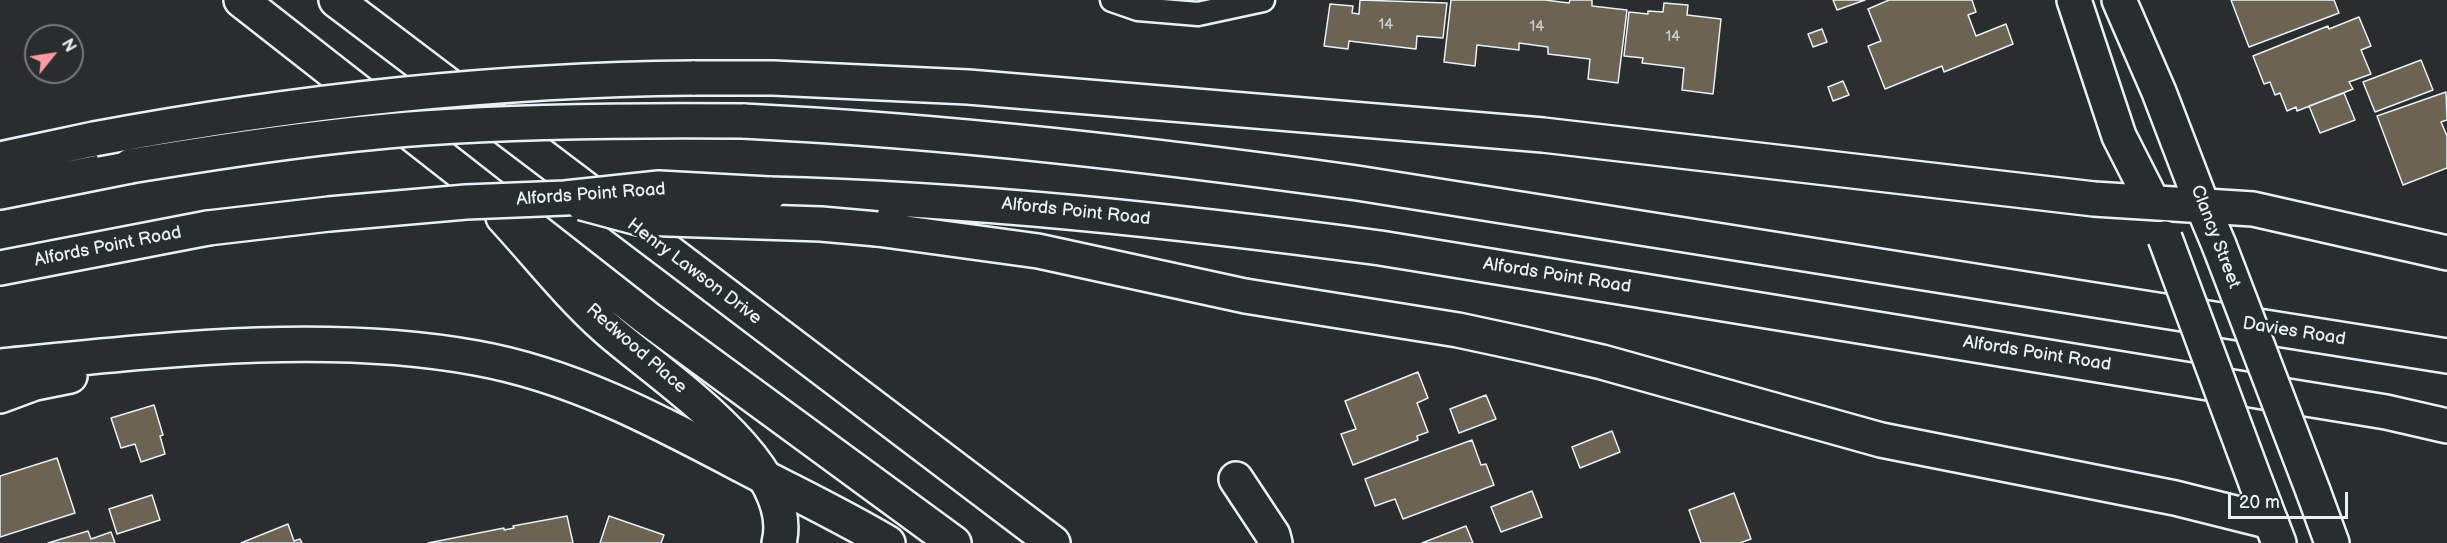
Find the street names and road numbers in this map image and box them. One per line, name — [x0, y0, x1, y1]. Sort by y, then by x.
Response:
street label: Alfords Point Road — [516, 179, 666, 211]
street label: Clancy Street — [2185, 182, 2245, 292]
street label: Alfords Point Road — [1001, 193, 1151, 231]
street label: Henry Lawson Drive — [622, 214, 766, 330]
street label: Alfords Point Road — [33, 222, 183, 272]
street label: Alfords Point Road — [1482, 254, 1632, 298]
street label: Redwood Place — [581, 299, 691, 399]
street label: Davies Road — [2241, 313, 2347, 351]
street label: Alfords Point Road — [1962, 332, 2112, 376]

